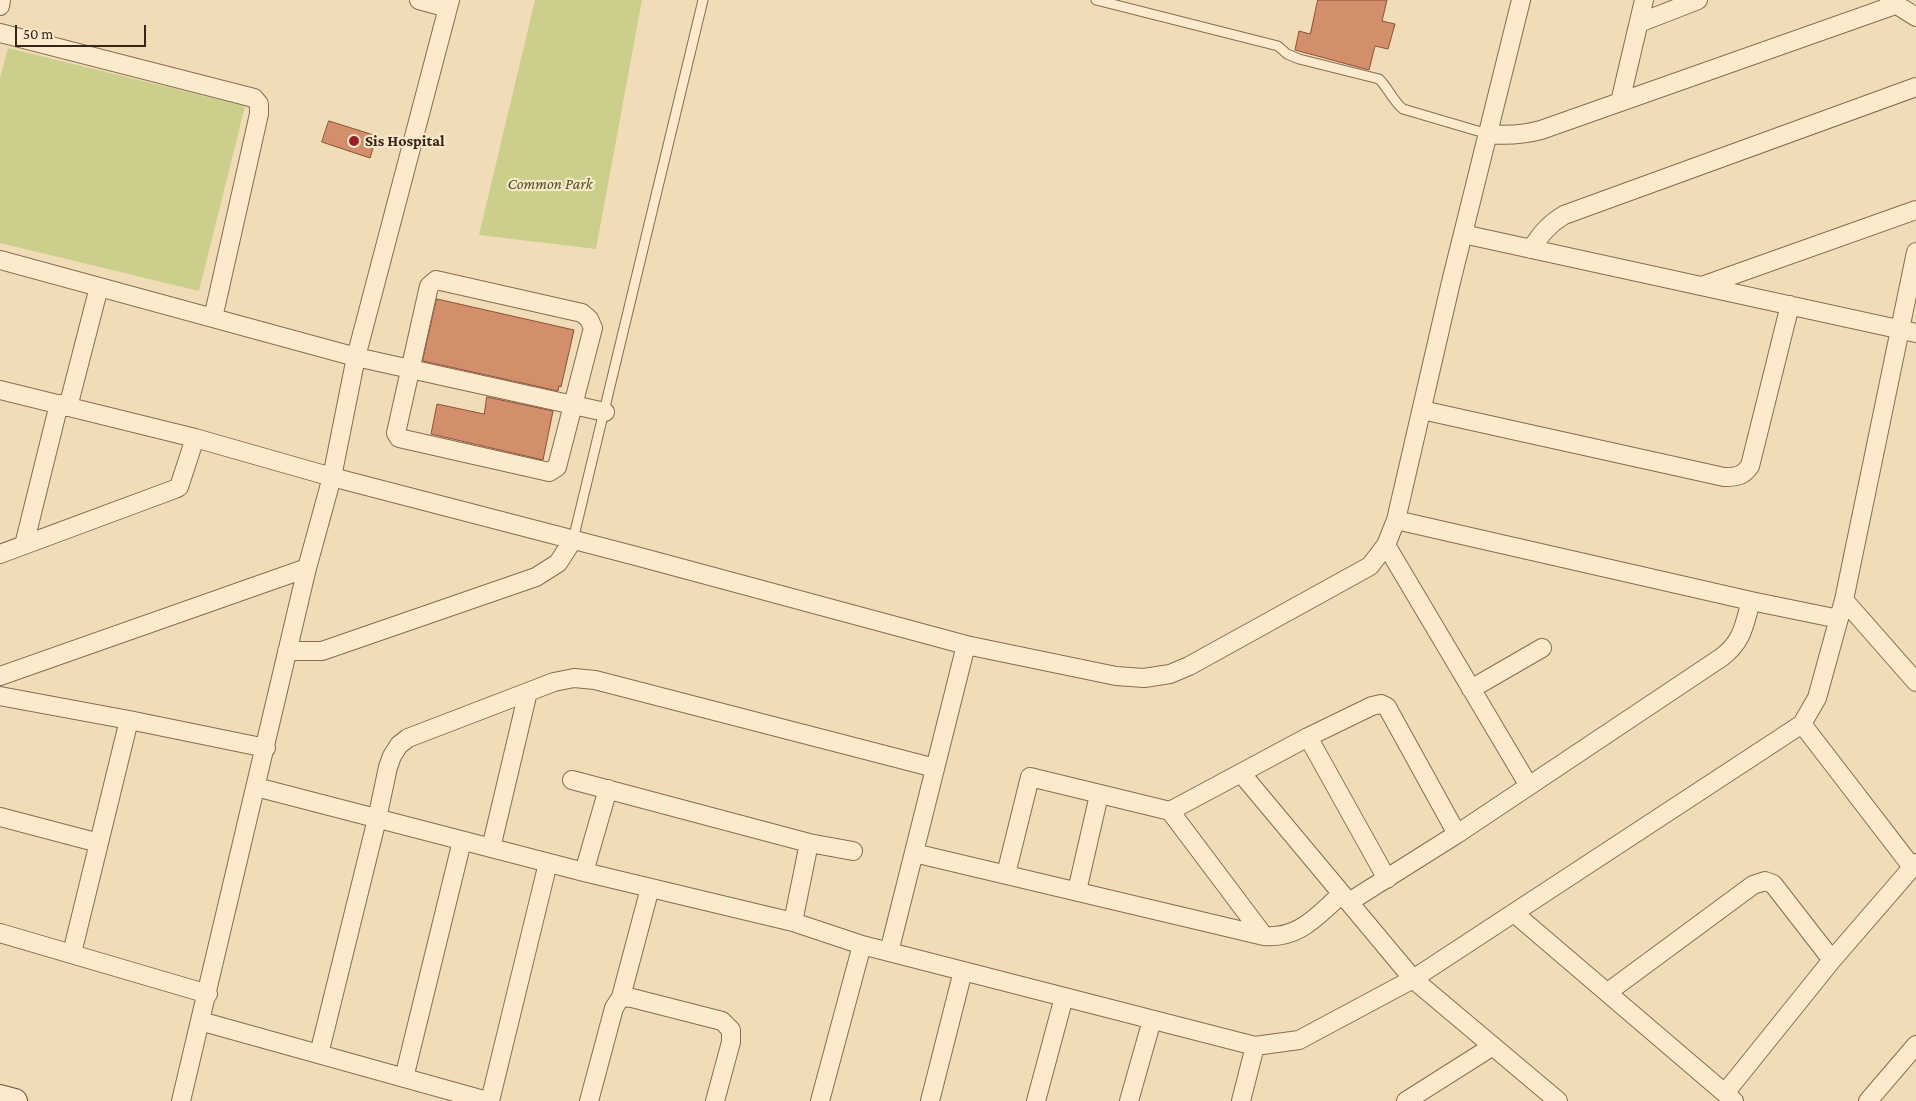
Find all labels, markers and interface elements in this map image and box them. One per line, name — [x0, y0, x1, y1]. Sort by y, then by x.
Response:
scale bar — [18, 15, 149, 47]
text: 50 m — [23, 26, 53, 42]
place label: Sis Hospital — [365, 131, 445, 151]
marker: Sis Hospital — [347, 134, 361, 148]
park label: Common Park — [507, 174, 593, 194]

